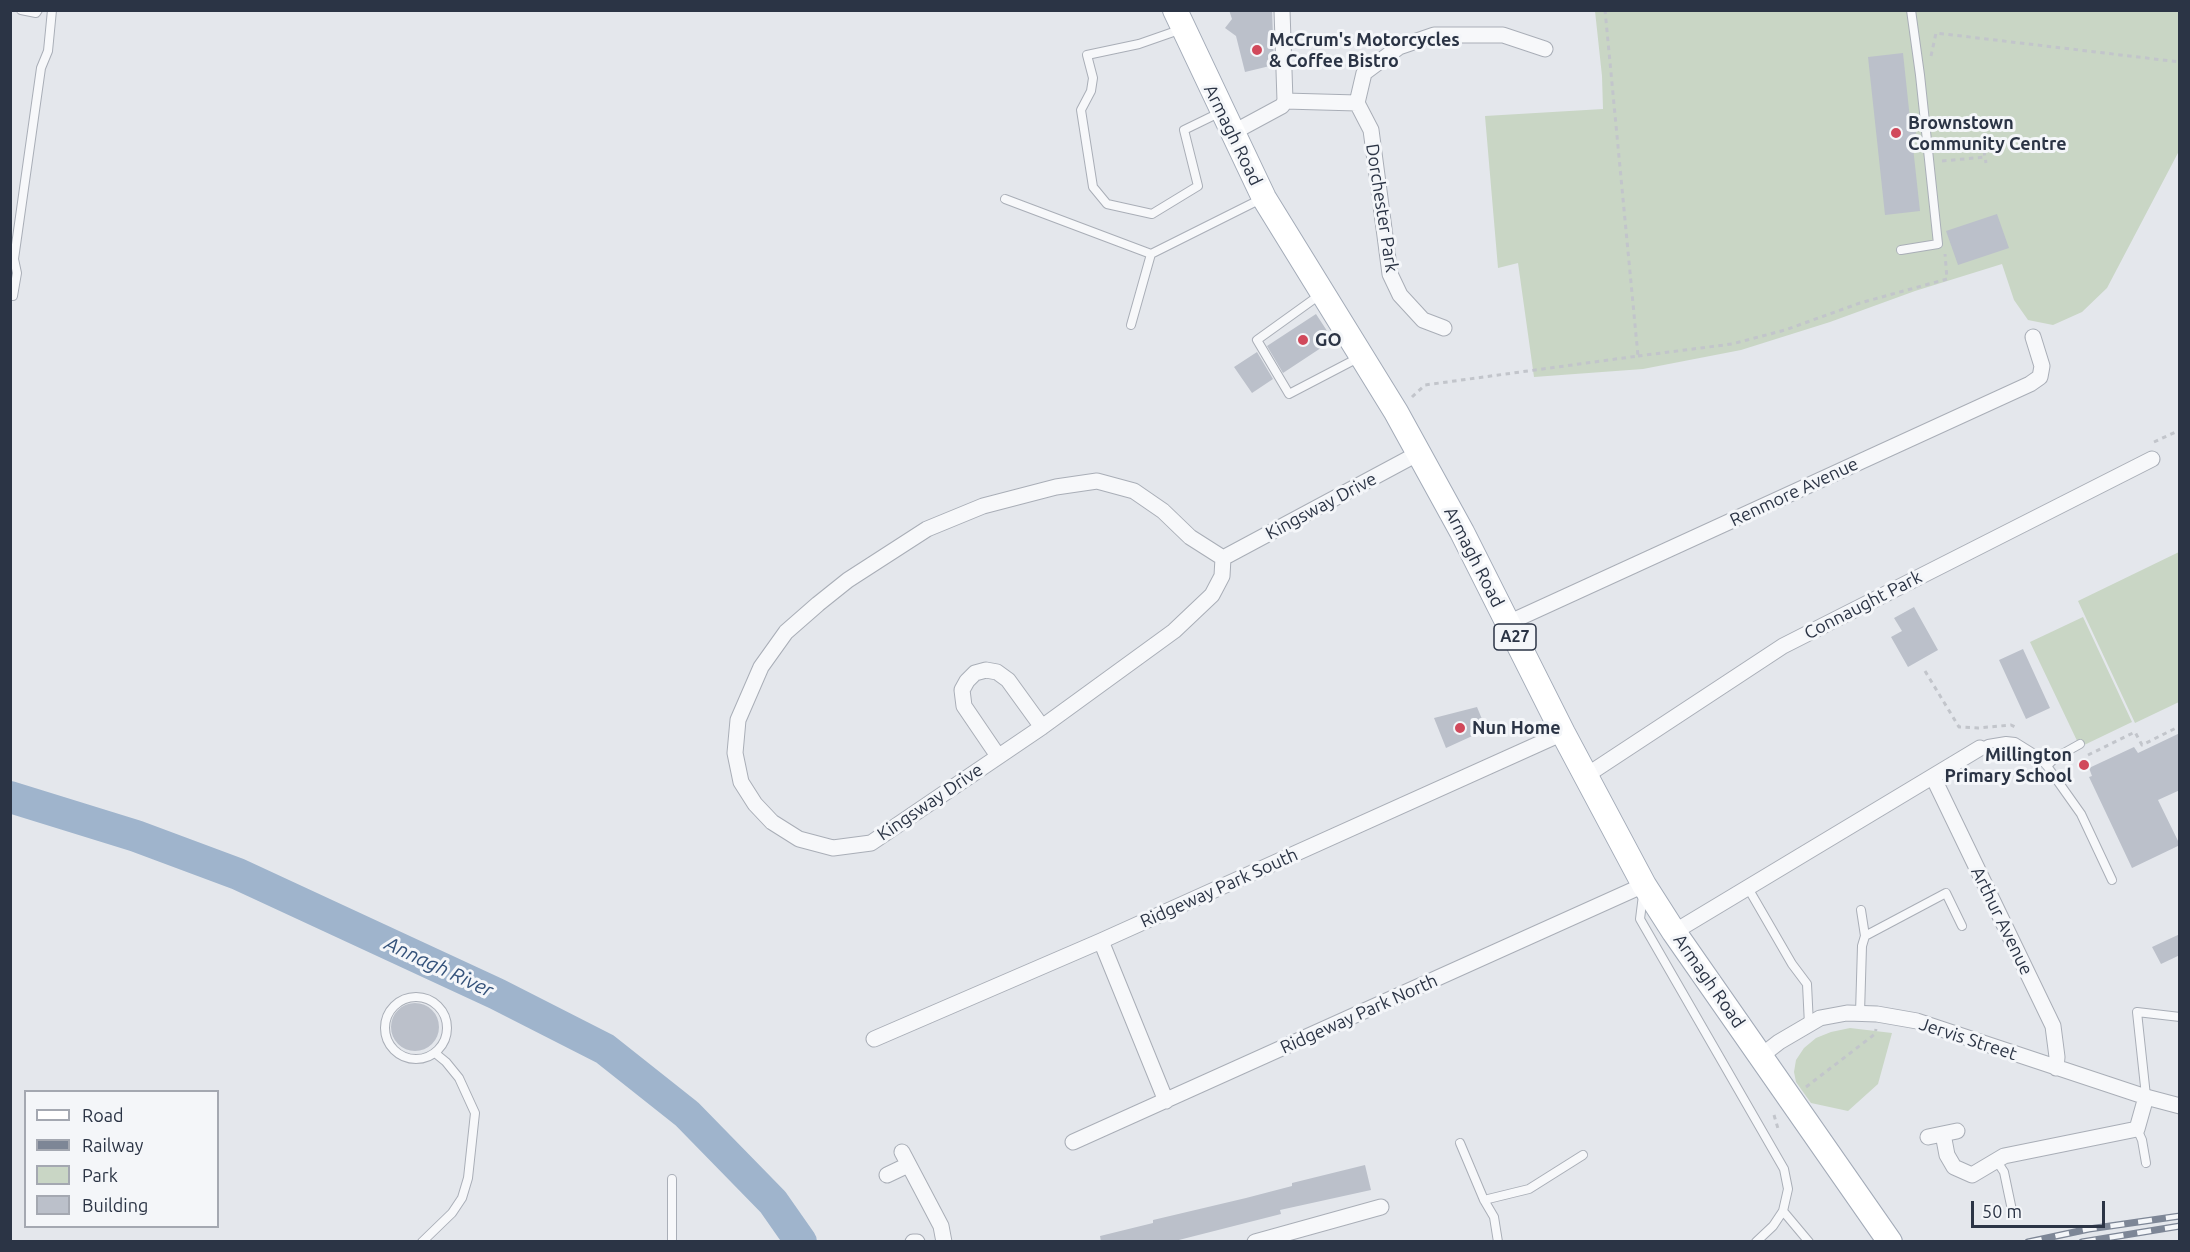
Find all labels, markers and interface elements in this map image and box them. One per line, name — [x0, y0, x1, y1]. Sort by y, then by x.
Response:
place label: McCrum's Motorcycles & Coffee Bistro — [1269, 29, 1460, 72]
marker: McCrum's Motorcycles & Coffee Bistro — [1250, 43, 1264, 57]
street label: Armagh Road — [1199, 81, 1267, 189]
place label: Brownstown Community Centre — [1908, 112, 2067, 154]
marker: Brownstown Community Centre — [1889, 126, 1903, 140]
street label: Dorchester Park — [1361, 142, 1403, 274]
place label: GO — [1315, 329, 1342, 351]
marker: GO — [1296, 333, 1310, 347]
street label: Renmore Avenue — [1726, 453, 1862, 531]
street label: Kingsway Drive — [1262, 468, 1380, 544]
street label: Armagh Road — [1440, 503, 1508, 611]
street label: Connaught Park — [1801, 566, 1925, 644]
road number: A27 — [1494, 624, 1536, 650]
place label: Nun Home — [1472, 717, 1561, 739]
marker: Nun Home — [1453, 721, 1467, 735]
place label: Millington Primary School — [1944, 744, 2072, 786]
marker: Millington Primary School — [2077, 758, 2091, 772]
street label: Kingsway Drive — [873, 759, 987, 845]
street label: Ridgeway Park South — [1137, 844, 1301, 932]
street label: Arthur Avenue — [1966, 863, 2038, 979]
street label: Armagh Road — [1669, 930, 1749, 1032]
water label: Annagh River — [381, 931, 497, 1003]
street label: Ridgeway Park North — [1277, 970, 1441, 1058]
street label: Jervis Street — [1916, 1013, 2020, 1065]
legend — [24, 1090, 219, 1228]
text: Road — [82, 1105, 124, 1125]
text: Railway — [82, 1135, 143, 1155]
text: Park — [82, 1165, 118, 1185]
scale bar — [1974, 1189, 2108, 1227]
text: Building — [82, 1195, 148, 1215]
text: 50 m — [1982, 1201, 2022, 1221]

